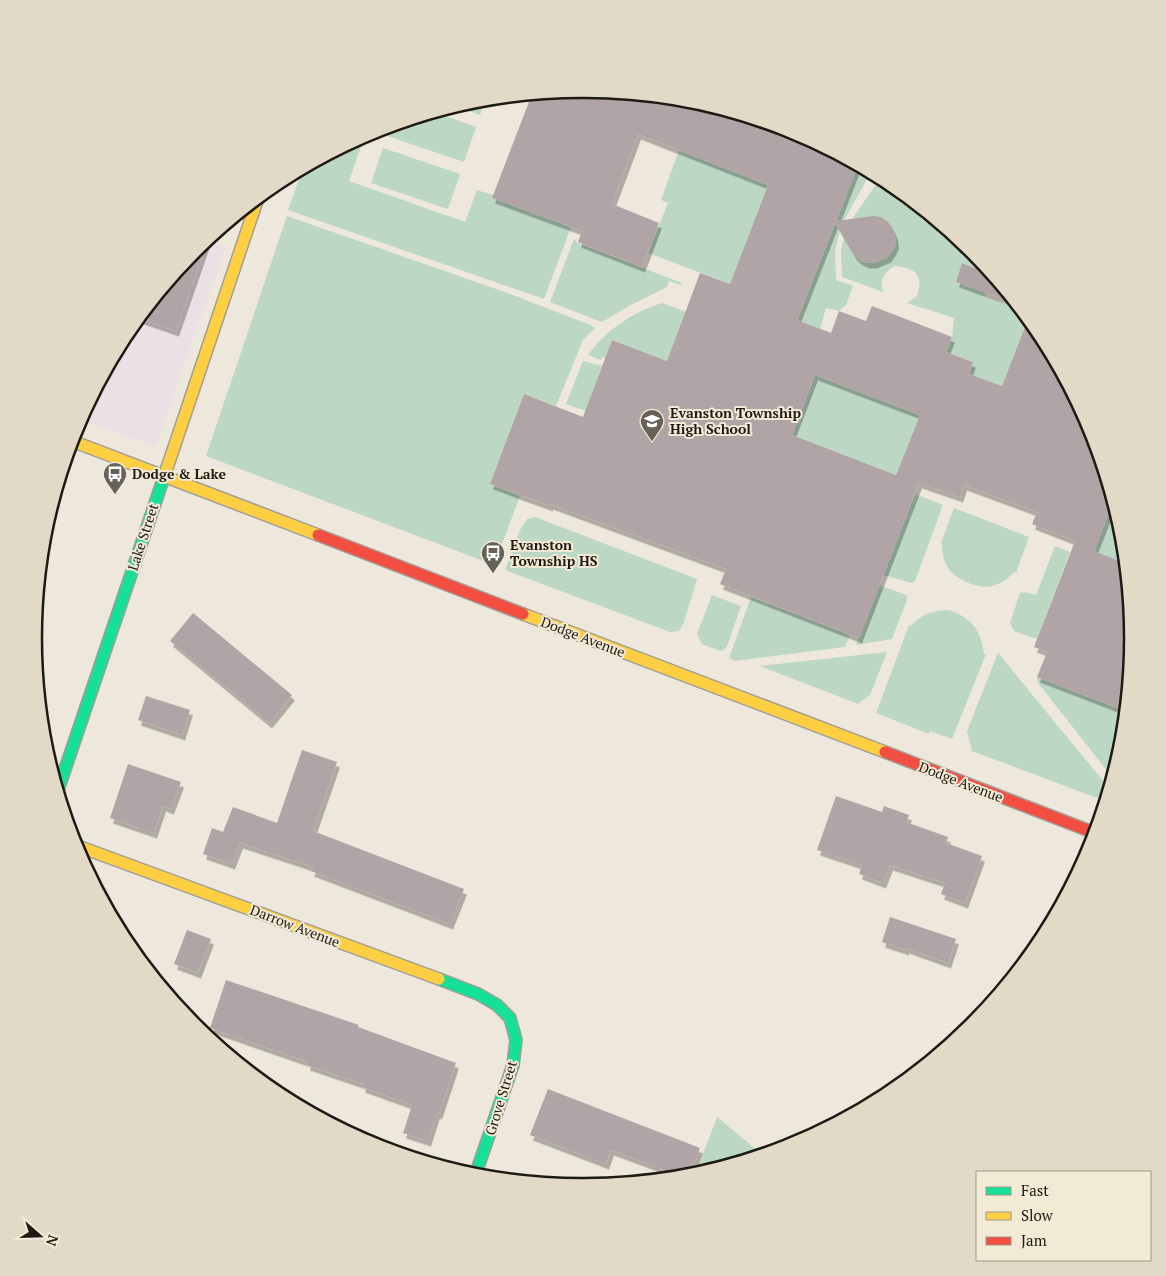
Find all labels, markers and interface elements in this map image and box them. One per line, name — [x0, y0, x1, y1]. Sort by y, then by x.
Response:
place label: Evanston Township High School — [670, 403, 801, 438]
school or university icon: Evanston Township High School — [639, 408, 665, 442]
bus stop icon: Dodge & Lake — [102, 461, 128, 495]
place label: Dodge & Lake — [132, 464, 226, 483]
street label: Lake Street — [123, 500, 163, 573]
place label: Evanston Township HS — [510, 535, 598, 570]
bus stop icon: Evanston Township HS — [480, 540, 506, 574]
street label: Dodge Avenue — [538, 612, 628, 661]
street label: Dodge Avenue — [916, 757, 1006, 806]
street label: Darrow Avenue — [248, 900, 343, 951]
street label: Grove Street — [480, 1057, 521, 1138]
legend — [976, 1171, 1151, 1261]
text: Fast — [1021, 1180, 1049, 1200]
text: Slow — [1021, 1205, 1054, 1225]
north arrow — [15, 1211, 65, 1261]
text: Jam — [1021, 1230, 1047, 1250]
text: N — [42, 1232, 63, 1249]

